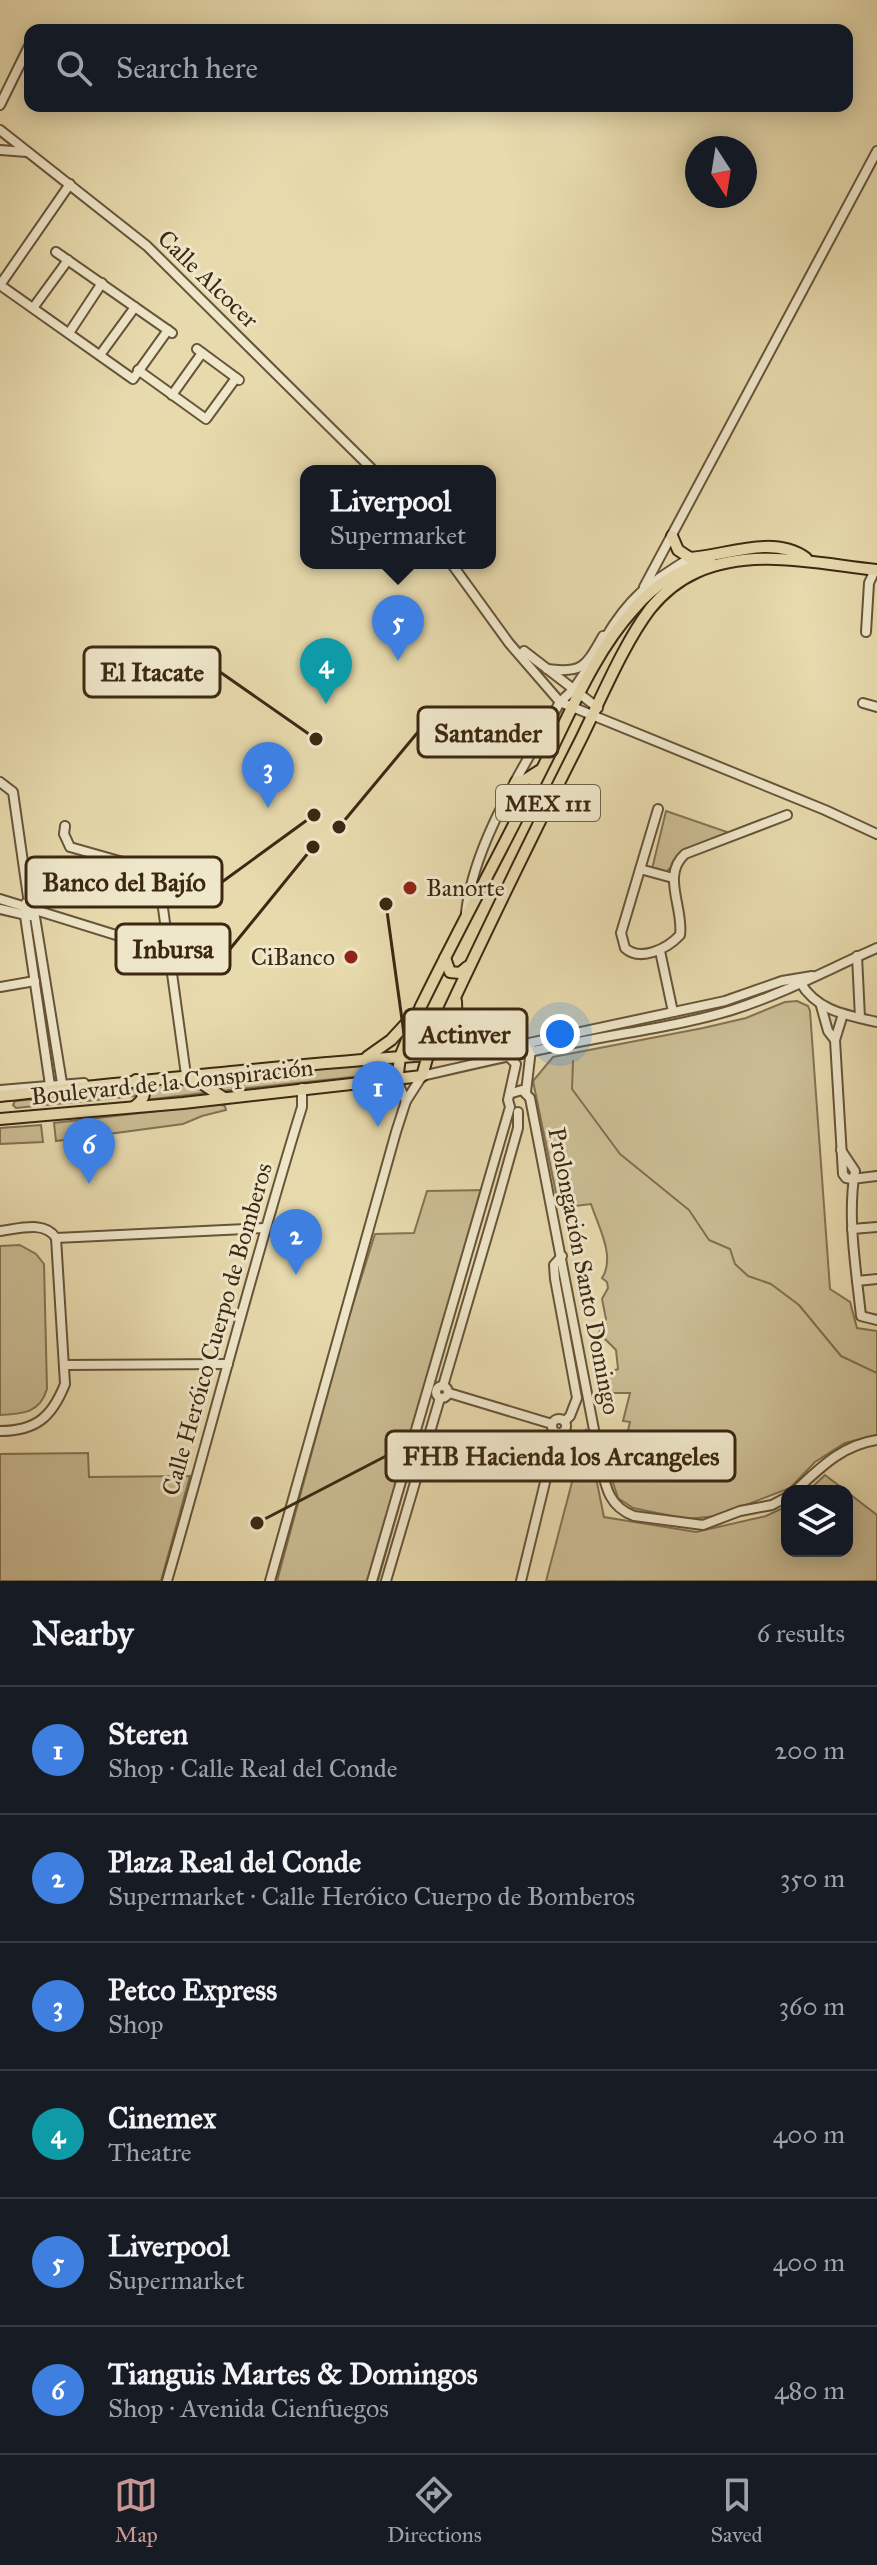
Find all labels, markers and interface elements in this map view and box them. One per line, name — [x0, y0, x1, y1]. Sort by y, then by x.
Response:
search box — [24, 24, 853, 112]
icon: search — [52, 46, 96, 90]
text: Search here — [116, 50, 258, 86]
north arrow — [685, 136, 757, 208]
street label: Calle Alcocer — [151, 224, 265, 334]
popup — [300, 465, 496, 569]
text: Liverpool — [330, 483, 451, 519]
text: Supermarket — [330, 519, 466, 551]
pin: 5 — [372, 595, 424, 661]
pin: 4 — [300, 638, 352, 704]
callout: El Itacate — [84, 647, 220, 697]
text: El Itacate — [100, 656, 204, 688]
callout: Santander — [418, 707, 558, 757]
text: Santander — [434, 717, 543, 749]
pin: 3 — [242, 742, 294, 808]
road number: MEX 111 — [496, 785, 600, 821]
callout: Banco del Bajío — [26, 857, 222, 907]
text: Banco del Bajío — [42, 866, 206, 898]
place label: Banorte — [426, 873, 505, 903]
marker: Banorte — [401, 879, 419, 897]
callout: Inbursa — [116, 924, 230, 974]
text: Inbursa — [132, 933, 215, 965]
place label: CiBanco — [251, 942, 335, 972]
marker: CiBanco — [342, 948, 360, 966]
callout: Actinver — [404, 1009, 527, 1059]
your location — [540, 1014, 580, 1054]
text: Actinver — [417, 1018, 512, 1050]
street label: Boulevard de la Conspiración — [29, 1052, 315, 1112]
pin: 1 — [352, 1061, 404, 1127]
pin: 6 — [63, 1118, 115, 1184]
street label: Prolongación Santo Domingo — [541, 1125, 627, 1417]
street label: Calle Heróico Cuerpo de Bomberos — [155, 1159, 279, 1499]
pin: 2 — [270, 1209, 322, 1275]
callout: FHB Hacienda los Arcangeles — [386, 1431, 735, 1481]
text: FHB Hacienda los Arcangeles — [403, 1440, 720, 1473]
map controls — [781, 1485, 853, 1557]
button: layers — [781, 1485, 853, 1557]
text: Nearby — [32, 1613, 134, 1654]
text: 6 results — [757, 1617, 845, 1649]
text: Steren — [108, 1716, 188, 1752]
text: 1 — [53, 1734, 63, 1766]
text: 200 m — [774, 1734, 845, 1766]
text: Shop · Calle Real del Conde — [108, 1752, 398, 1784]
text: Plaza Real del Conde — [108, 1844, 361, 1880]
text: 2 — [52, 1862, 64, 1894]
text: 350 m — [780, 1862, 845, 1894]
text: Supermarket · Calle Heróico Cuerpo de Bomberos — [108, 1880, 635, 1912]
text: Petco Express — [108, 1972, 277, 2008]
text: 3 — [53, 1990, 63, 2022]
text: 360 m — [779, 1990, 845, 2022]
text: Shop — [108, 2008, 164, 2040]
text: Cinemex — [108, 2100, 216, 2136]
text: 4 — [51, 2118, 65, 2150]
text: 400 m — [773, 2118, 845, 2150]
text: Theatre — [108, 2136, 192, 2168]
text: Liverpool — [108, 2228, 230, 2264]
text: 5 — [52, 2246, 64, 2278]
text: 400 m — [773, 2246, 845, 2278]
text: Supermarket — [108, 2264, 245, 2296]
text: Tianguis Martes & Domingos — [108, 2356, 478, 2392]
text: 6 — [51, 2374, 65, 2406]
text: 480 m — [774, 2374, 845, 2406]
text: Shop · Avenida Cienfuegos — [108, 2392, 389, 2424]
tab: Map — [114, 2473, 158, 2548]
tab: Directions — [387, 2473, 482, 2548]
tab: Saved — [710, 2473, 763, 2548]

